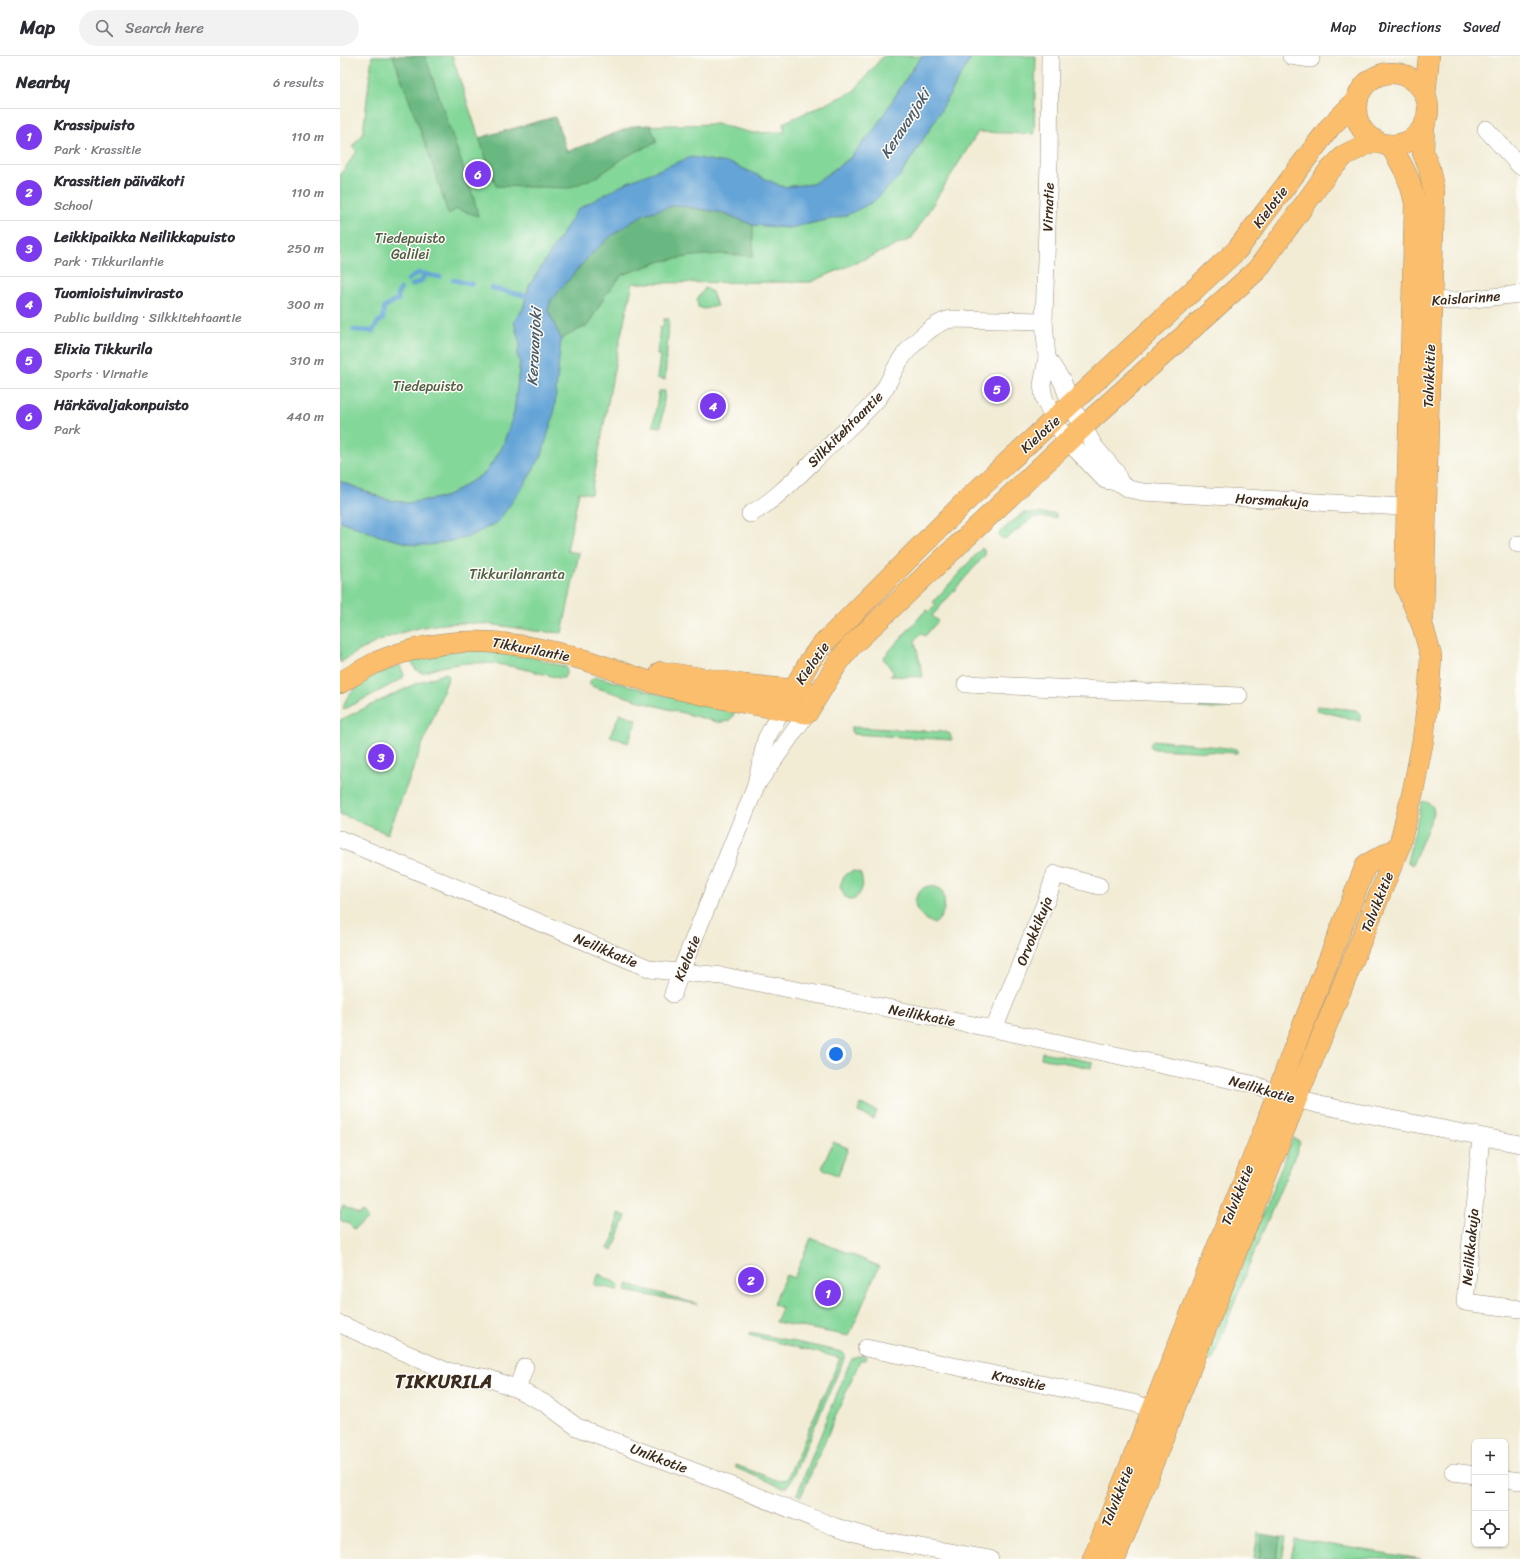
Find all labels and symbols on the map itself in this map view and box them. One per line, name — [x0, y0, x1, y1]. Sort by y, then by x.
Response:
water label: Keravanjoki — [873, 82, 939, 164]
pin: 6 — [465, 159, 491, 189]
street label: Kielotie — [1246, 181, 1295, 234]
street label: Virnatie — [1035, 182, 1062, 232]
park label: Tiedepuisto Galilei — [375, 226, 445, 267]
street label: Kaislarinne — [1431, 284, 1501, 313]
water label: Keravanjoki — [519, 305, 549, 387]
street label: Talvikkitie — [1416, 344, 1443, 408]
park label: Tiedepuisto — [393, 374, 463, 399]
pin: 5 — [984, 374, 1010, 404]
street label: Silkkitehtaantie — [801, 385, 890, 474]
pin: 4 — [700, 391, 726, 421]
street label: Kielotie — [1014, 409, 1066, 460]
street label: Horsmakuja — [1235, 486, 1309, 515]
park label: Tikkurilanranta — [469, 562, 565, 587]
street label: Tikkurilantie — [490, 630, 572, 669]
street label: Kielotie — [788, 637, 836, 690]
pin: 3 — [368, 742, 394, 772]
street label: Talvikkitie — [1354, 868, 1401, 936]
street label: Orvokkikuja — [1009, 893, 1060, 970]
street label: Neilikkatie — [570, 926, 642, 975]
street label: Kielotie — [667, 931, 708, 985]
street label: Neilikkatie — [887, 997, 958, 1034]
your location — [826, 1044, 846, 1064]
street label: Neilikkatie — [1226, 1068, 1298, 1111]
street label: Talvikkitie — [1214, 1161, 1261, 1229]
street label: Neilikkakuja — [1455, 1208, 1486, 1287]
pin: 2 — [738, 1265, 764, 1295]
pin: 1 — [815, 1278, 841, 1308]
street label: Krassitie — [990, 1363, 1048, 1398]
district label: TIKKURILA — [395, 1366, 493, 1398]
street label: Unikkotie — [626, 1436, 691, 1481]
street label: Talvikkitie — [1094, 1462, 1141, 1530]

